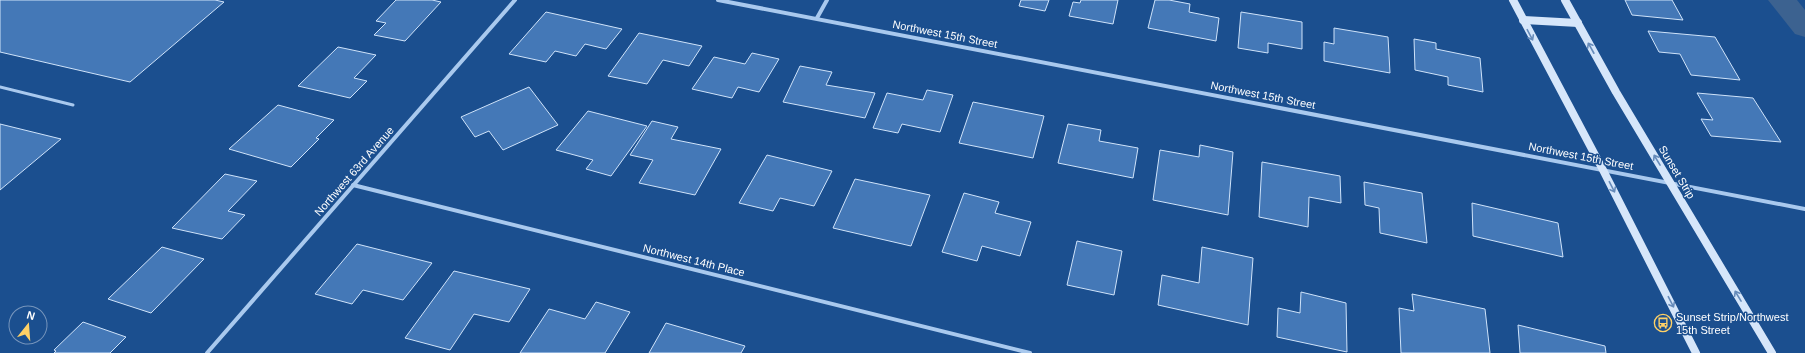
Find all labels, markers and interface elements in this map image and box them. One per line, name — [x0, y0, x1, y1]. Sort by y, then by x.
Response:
street label: Northwest 15th Street — [892, 18, 998, 50]
one-way arrow — [1527, 29, 1535, 41]
one-way arrow — [1587, 42, 1595, 54]
street label: Northwest 15th Street — [1210, 79, 1316, 111]
street label: Northwest 63rd Avenue — [312, 124, 396, 218]
street label: Northwest 15th Street — [1528, 140, 1634, 172]
street label: Sunset Strip — [1656, 143, 1698, 201]
one-way arrow — [1652, 154, 1660, 166]
one-way arrow — [1608, 180, 1616, 192]
street label: Northwest 14th Place — [642, 242, 746, 278]
one-way arrow — [1734, 291, 1742, 302]
one-way arrow — [1667, 296, 1675, 308]
north arrow — [8, 305, 48, 345]
text: N — [25, 309, 37, 322]
place label: Sunset Strip/Northwest 15th Street — [1676, 311, 1789, 336]
bus stop icon: Sunset Strip/Northwest 15th Street — [1653, 313, 1673, 333]

